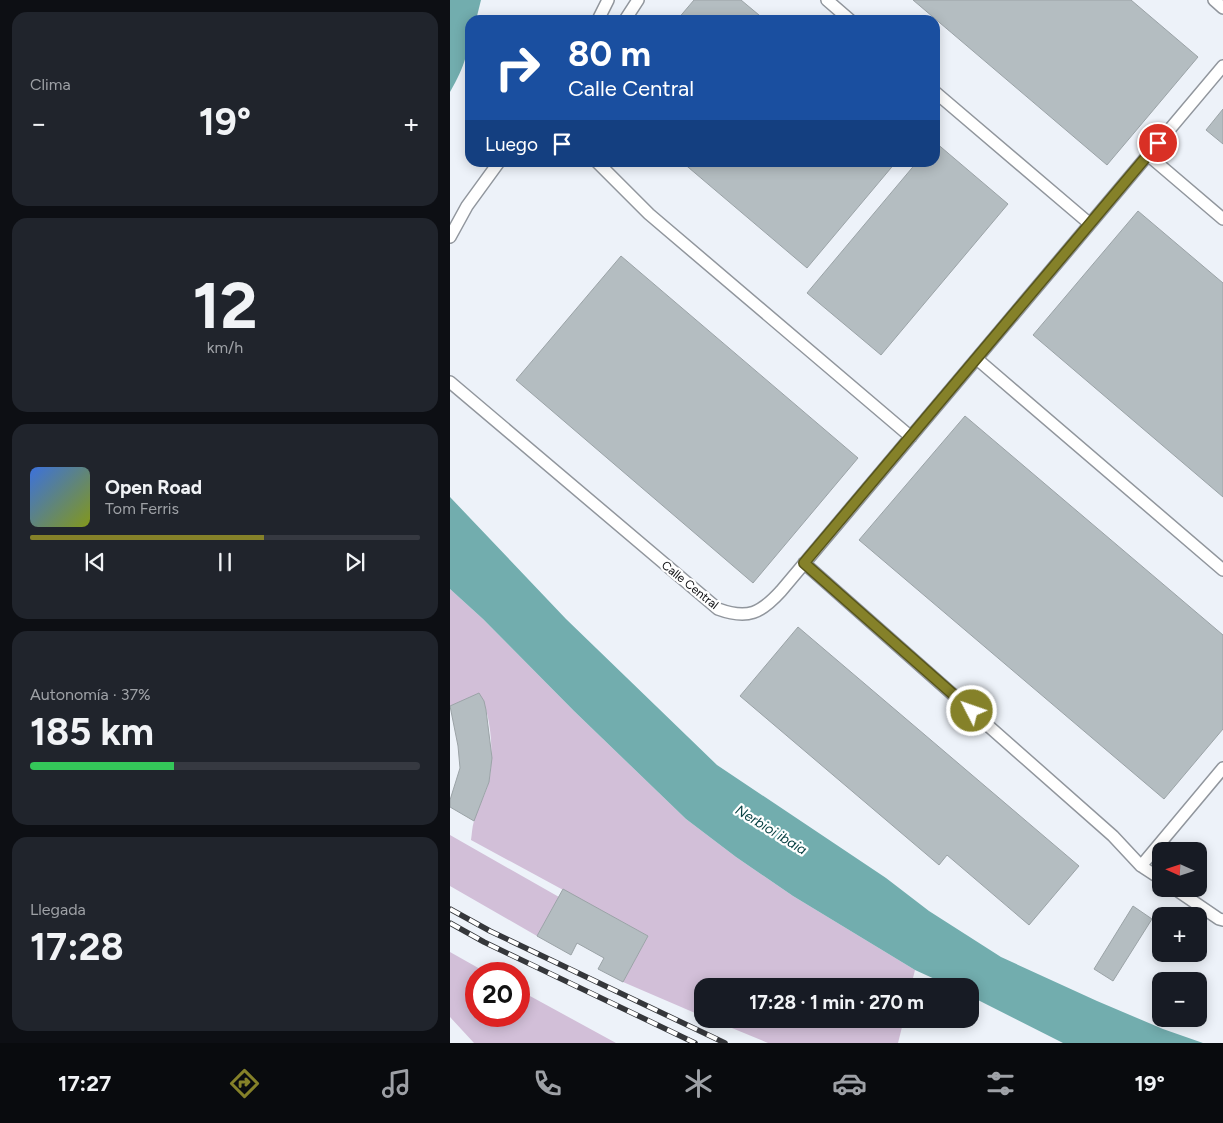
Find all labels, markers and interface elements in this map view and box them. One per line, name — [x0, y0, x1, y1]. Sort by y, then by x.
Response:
text: 80 m — [568, 33, 651, 75]
icon: right — [485, 35, 550, 100]
text: Clima — [30, 75, 71, 94]
text: Calle Central — [568, 75, 694, 102]
text: 19° — [199, 99, 251, 145]
text: − — [30, 106, 47, 140]
text: + — [403, 106, 420, 140]
pin — [1137, 122, 1179, 164]
icon: arrive — [1144, 129, 1172, 157]
icon: arrive — [548, 130, 576, 158]
text: Luego — [485, 133, 538, 156]
text: 12 — [192, 266, 258, 344]
text: km/h — [207, 338, 243, 357]
text: Open Road — [105, 476, 202, 499]
text: Tom Ferris — [105, 499, 179, 518]
icon: previous — [81, 548, 109, 576]
icon: pause — [211, 548, 239, 576]
icon: next — [341, 548, 369, 576]
street label: Calle Central — [659, 558, 721, 612]
position arrow — [945, 684, 997, 736]
text: Autonomía · 37% — [30, 685, 151, 704]
text: 185 km — [30, 709, 154, 755]
water label: Nerbioi ibaia — [732, 801, 810, 859]
north arrow — [1152, 842, 1208, 898]
map controls — [1152, 842, 1207, 1027]
text: Llegada — [30, 900, 86, 919]
button: + — [1152, 907, 1207, 962]
text: 17:28 — [30, 924, 124, 970]
speed limit sign: 20 — [465, 962, 530, 1027]
button: − — [1152, 972, 1207, 1027]
text: 17:28 · 1 min · 270 m — [749, 991, 924, 1014]
icon: directions — [227, 1066, 262, 1101]
icon: music — [379, 1066, 414, 1101]
icon: phone — [530, 1066, 565, 1101]
icon: climate — [681, 1066, 716, 1101]
icon: car — [832, 1066, 867, 1101]
icon: filters — [983, 1066, 1018, 1101]
text: 17:27 — [58, 1070, 111, 1097]
text: 19° — [1135, 1070, 1165, 1097]

